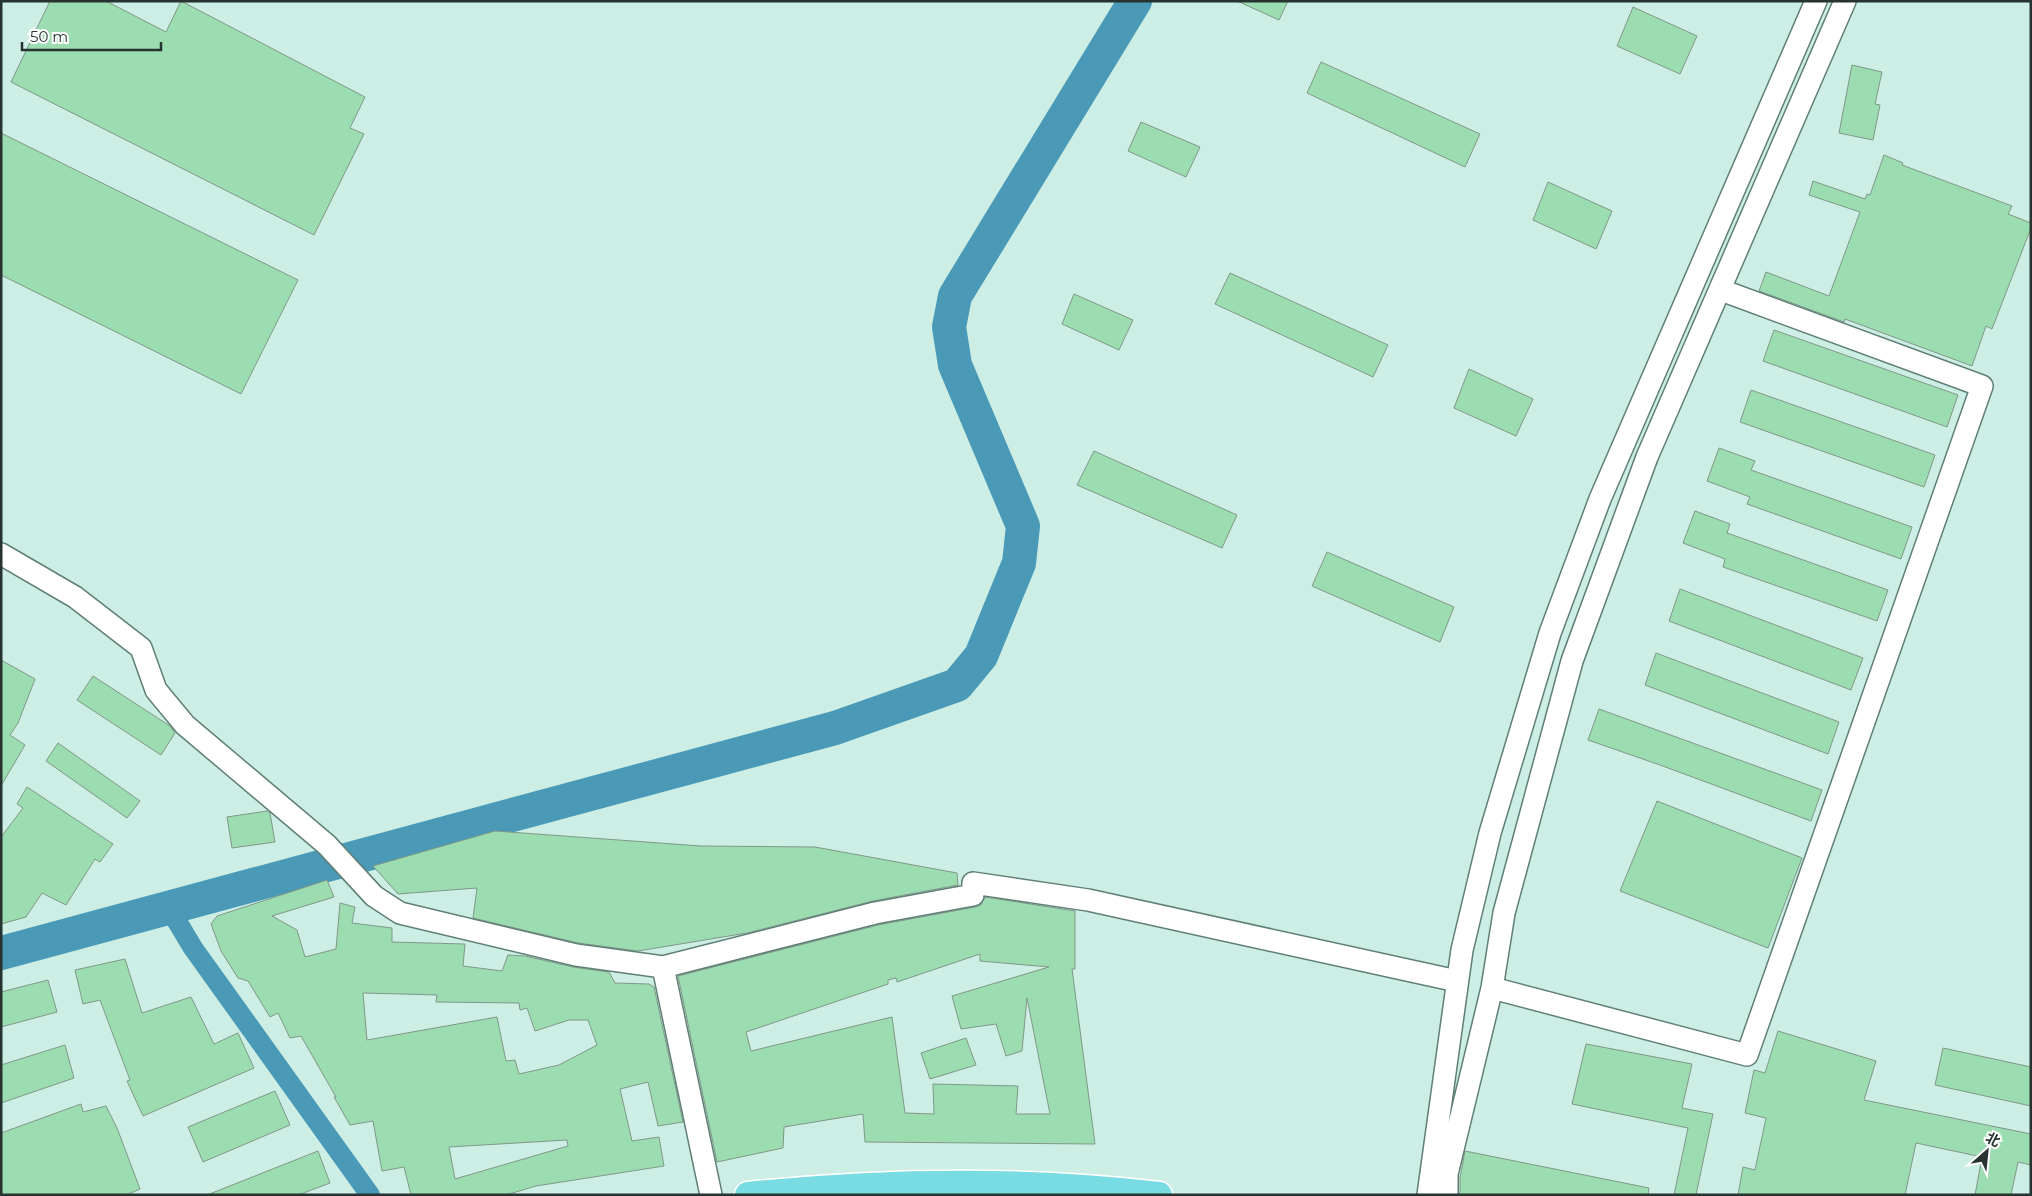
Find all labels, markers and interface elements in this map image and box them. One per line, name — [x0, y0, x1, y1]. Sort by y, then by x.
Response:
scale bar — [22, 20, 161, 52]
text: 50 m — [30, 27, 68, 46]
north arrow — [1962, 1126, 2012, 1176]
text: 北 — [1983, 1128, 2003, 1151]

